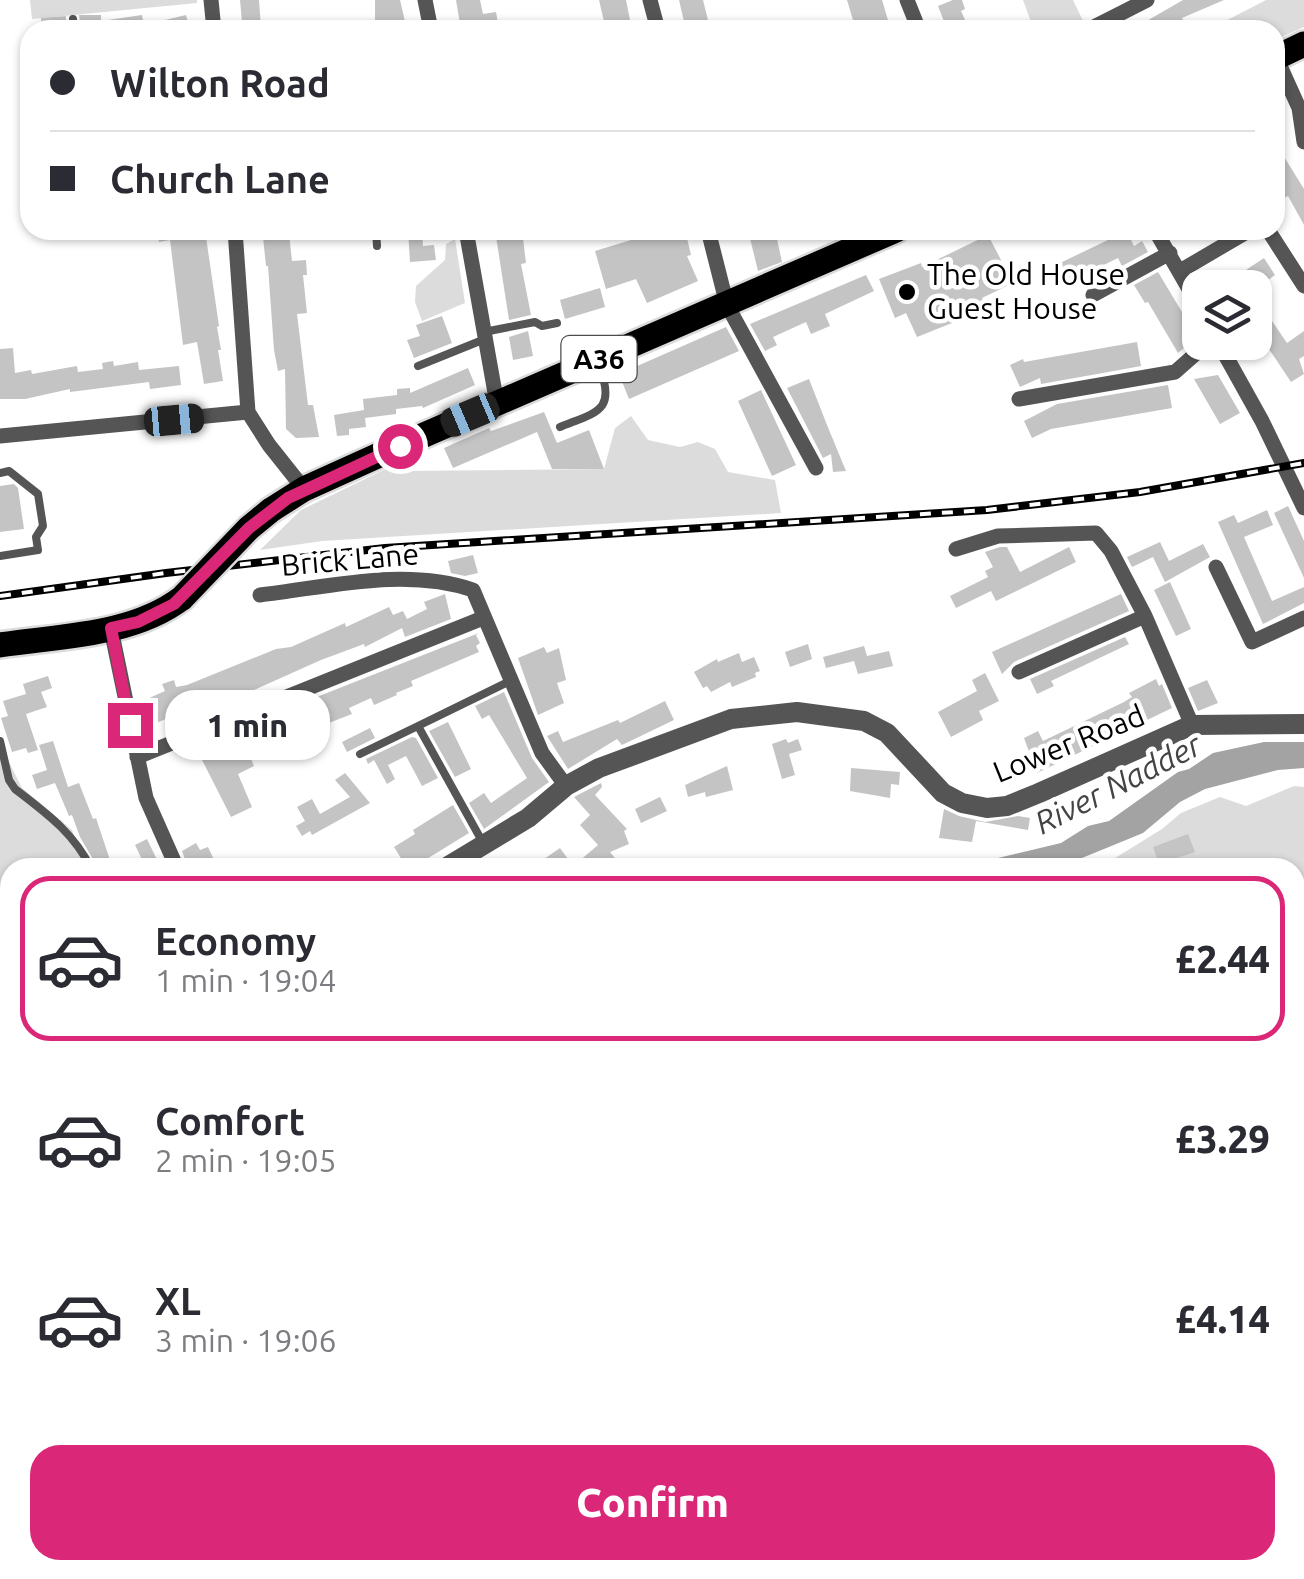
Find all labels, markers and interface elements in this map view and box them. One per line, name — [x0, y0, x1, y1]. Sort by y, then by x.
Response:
text: Wilton Road — [110, 62, 330, 104]
text: Church Lane — [110, 158, 330, 200]
place label: The Old House Guest House — [927, 257, 1125, 325]
map controls — [1182, 270, 1272, 360]
button: layers — [1182, 270, 1272, 360]
marker: The Old House Guest House — [896, 281, 918, 303]
road number: A36 — [562, 336, 636, 382]
car — [437, 389, 503, 441]
car — [143, 402, 205, 438]
route start — [378, 424, 423, 469]
street label: Brick Lane — [280, 536, 420, 582]
callout: 1 min — [165, 690, 330, 760]
street label: Lower Road — [988, 697, 1149, 789]
route end — [108, 703, 153, 748]
text: 1 min — [207, 707, 288, 743]
water label: River Nadder — [1028, 725, 1207, 840]
icon: car — [35, 914, 125, 1004]
text: Economy — [155, 920, 316, 962]
text: £2.44 — [1175, 938, 1270, 980]
text: 1 min · 19:04 — [155, 962, 337, 998]
icon: car — [35, 1094, 125, 1184]
text: Comfort — [155, 1100, 305, 1142]
text: £3.29 — [1175, 1118, 1270, 1160]
text: 2 min · 19:05 — [155, 1142, 337, 1178]
icon: car — [35, 1274, 125, 1364]
text: XL — [155, 1280, 201, 1322]
text: £4.14 — [1175, 1298, 1270, 1340]
text: 3 min · 19:06 — [155, 1322, 337, 1358]
button: Confirm — [30, 1445, 1275, 1560]

